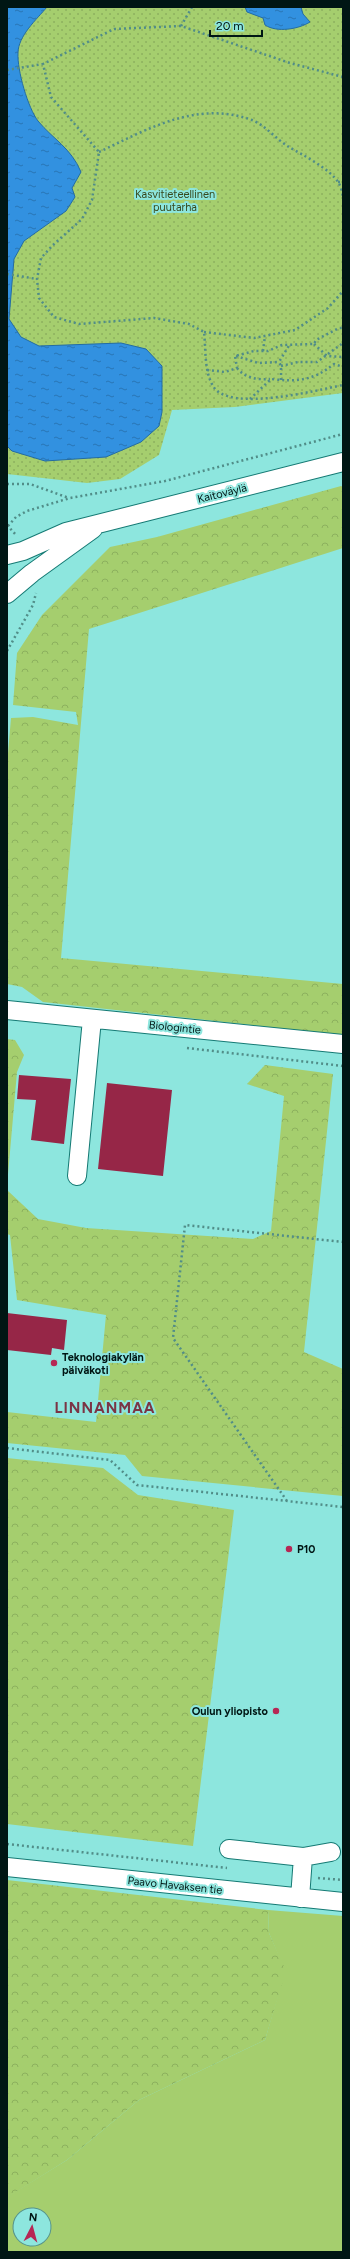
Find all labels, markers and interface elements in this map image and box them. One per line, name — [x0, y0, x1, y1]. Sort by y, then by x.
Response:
scale bar — [210, 12, 262, 38]
text: 20 m — [216, 19, 244, 33]
park label: Kasvitieteellinen puutarha — [135, 188, 215, 214]
street label: Kaitoväylä — [196, 481, 248, 506]
street label: Biologintie — [148, 1018, 202, 1037]
place label: Teknologiakylän päiväkoti — [62, 1351, 144, 1377]
marker: Teknologiakylän päiväkoti — [49, 1358, 59, 1368]
district label: LINNANMAA — [54, 1399, 156, 1417]
place label: P10 — [297, 1543, 315, 1556]
marker: P10 — [284, 1544, 294, 1554]
place label: Oulun yliopisto — [192, 1705, 269, 1718]
marker: Oulun yliopisto — [271, 1706, 281, 1716]
street label: Paavo Havaksen tie — [127, 1874, 223, 1897]
north arrow — [12, 2207, 52, 2247]
text: N — [28, 2211, 38, 2224]

